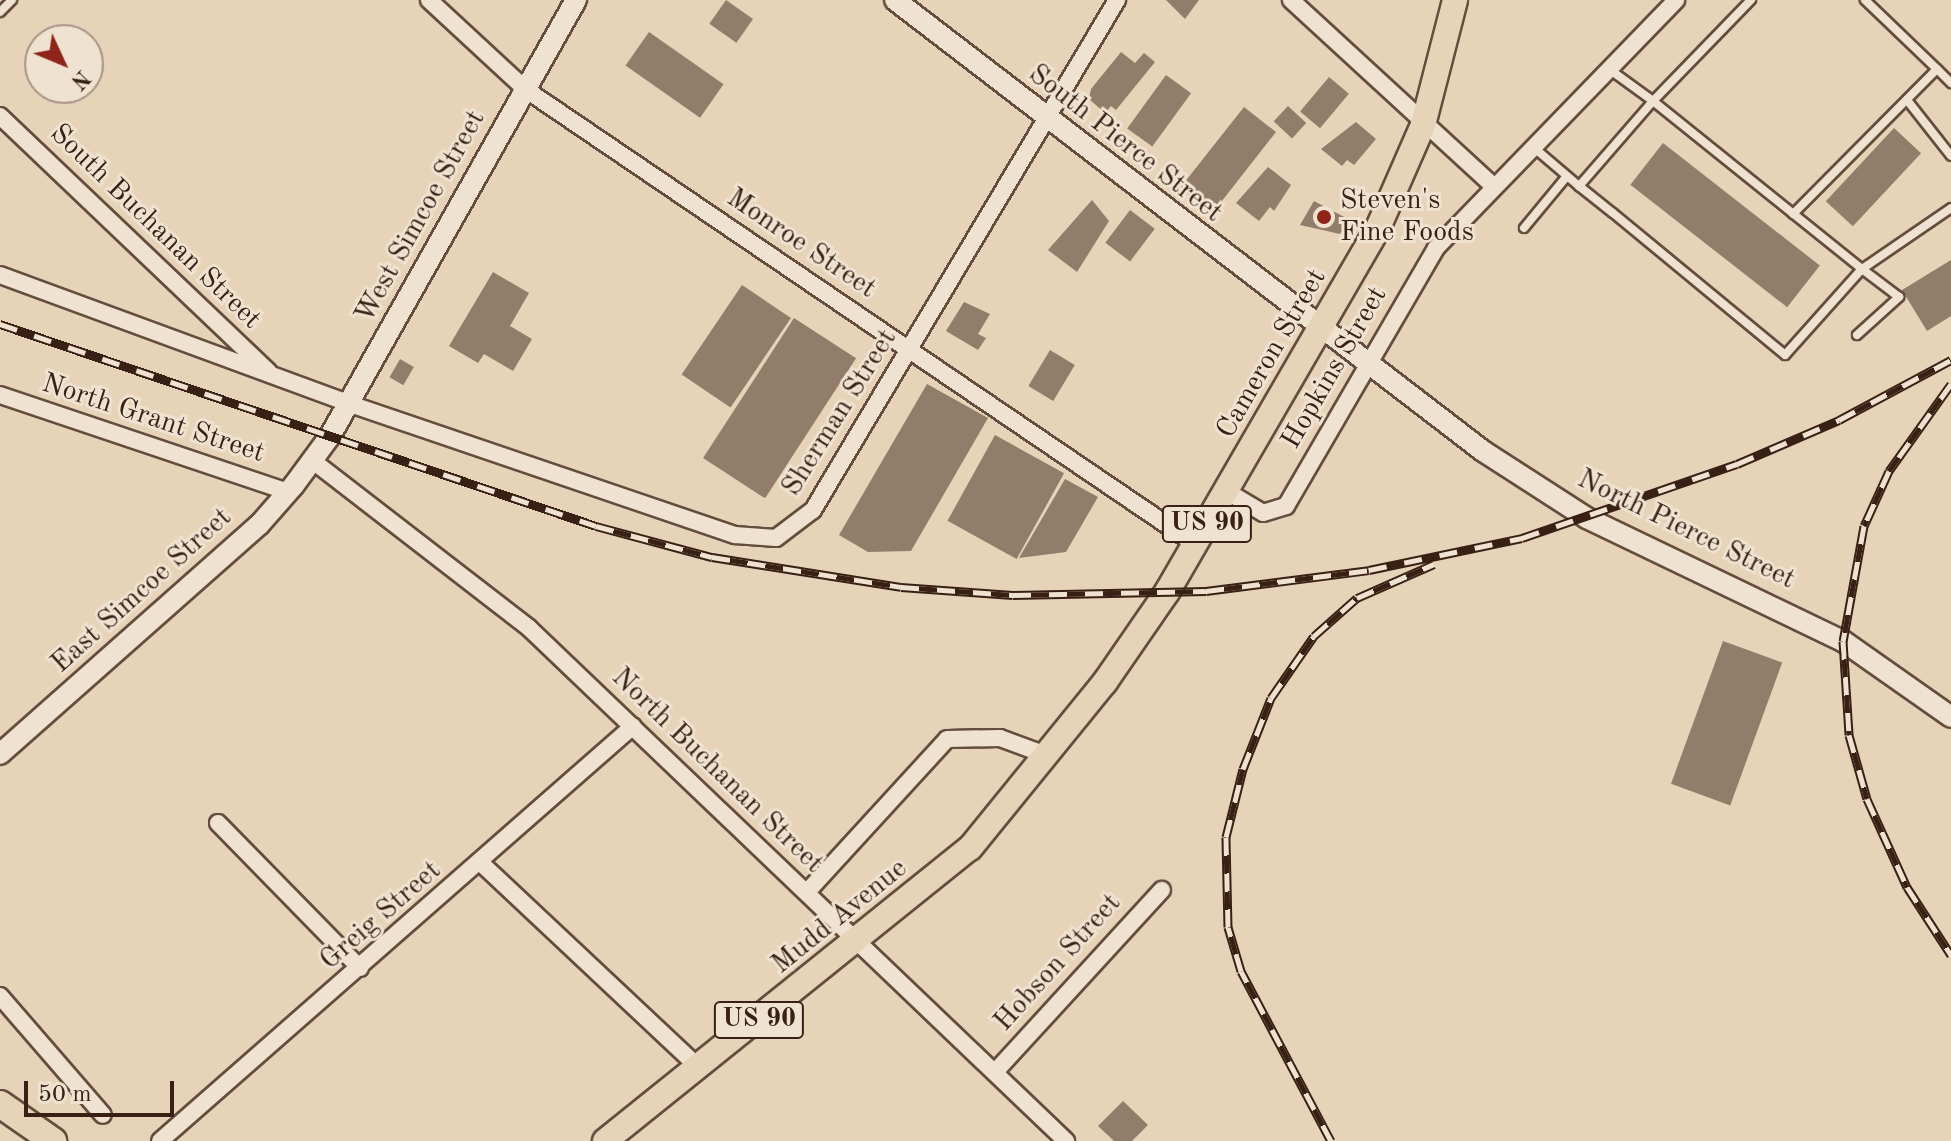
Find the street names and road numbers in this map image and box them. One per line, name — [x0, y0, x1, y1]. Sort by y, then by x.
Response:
street label: South Pierce Street — [1021, 58, 1229, 230]
street label: West Simcoe Street — [349, 105, 493, 329]
street label: South Buchanan Street — [42, 117, 268, 337]
street label: Monroe Street — [720, 182, 882, 306]
street label: Cameron Street — [1210, 263, 1334, 445]
street label: Hopkins Street — [1275, 281, 1395, 455]
street label: Sherman Street — [775, 323, 905, 503]
street label: North Grant Street — [37, 367, 269, 471]
street label: North Pierce Street — [1572, 463, 1800, 597]
street label: East Simcoe Street — [45, 501, 239, 681]
road number: US 90 — [1161, 502, 1253, 546]
street label: North Buchanan Street — [604, 661, 830, 881]
street label: Mudd Avenue — [766, 852, 914, 982]
street label: Greig Street — [314, 854, 448, 978]
street label: Hobson Street — [987, 887, 1129, 1039]
road number: US 90 — [713, 998, 805, 1042]

